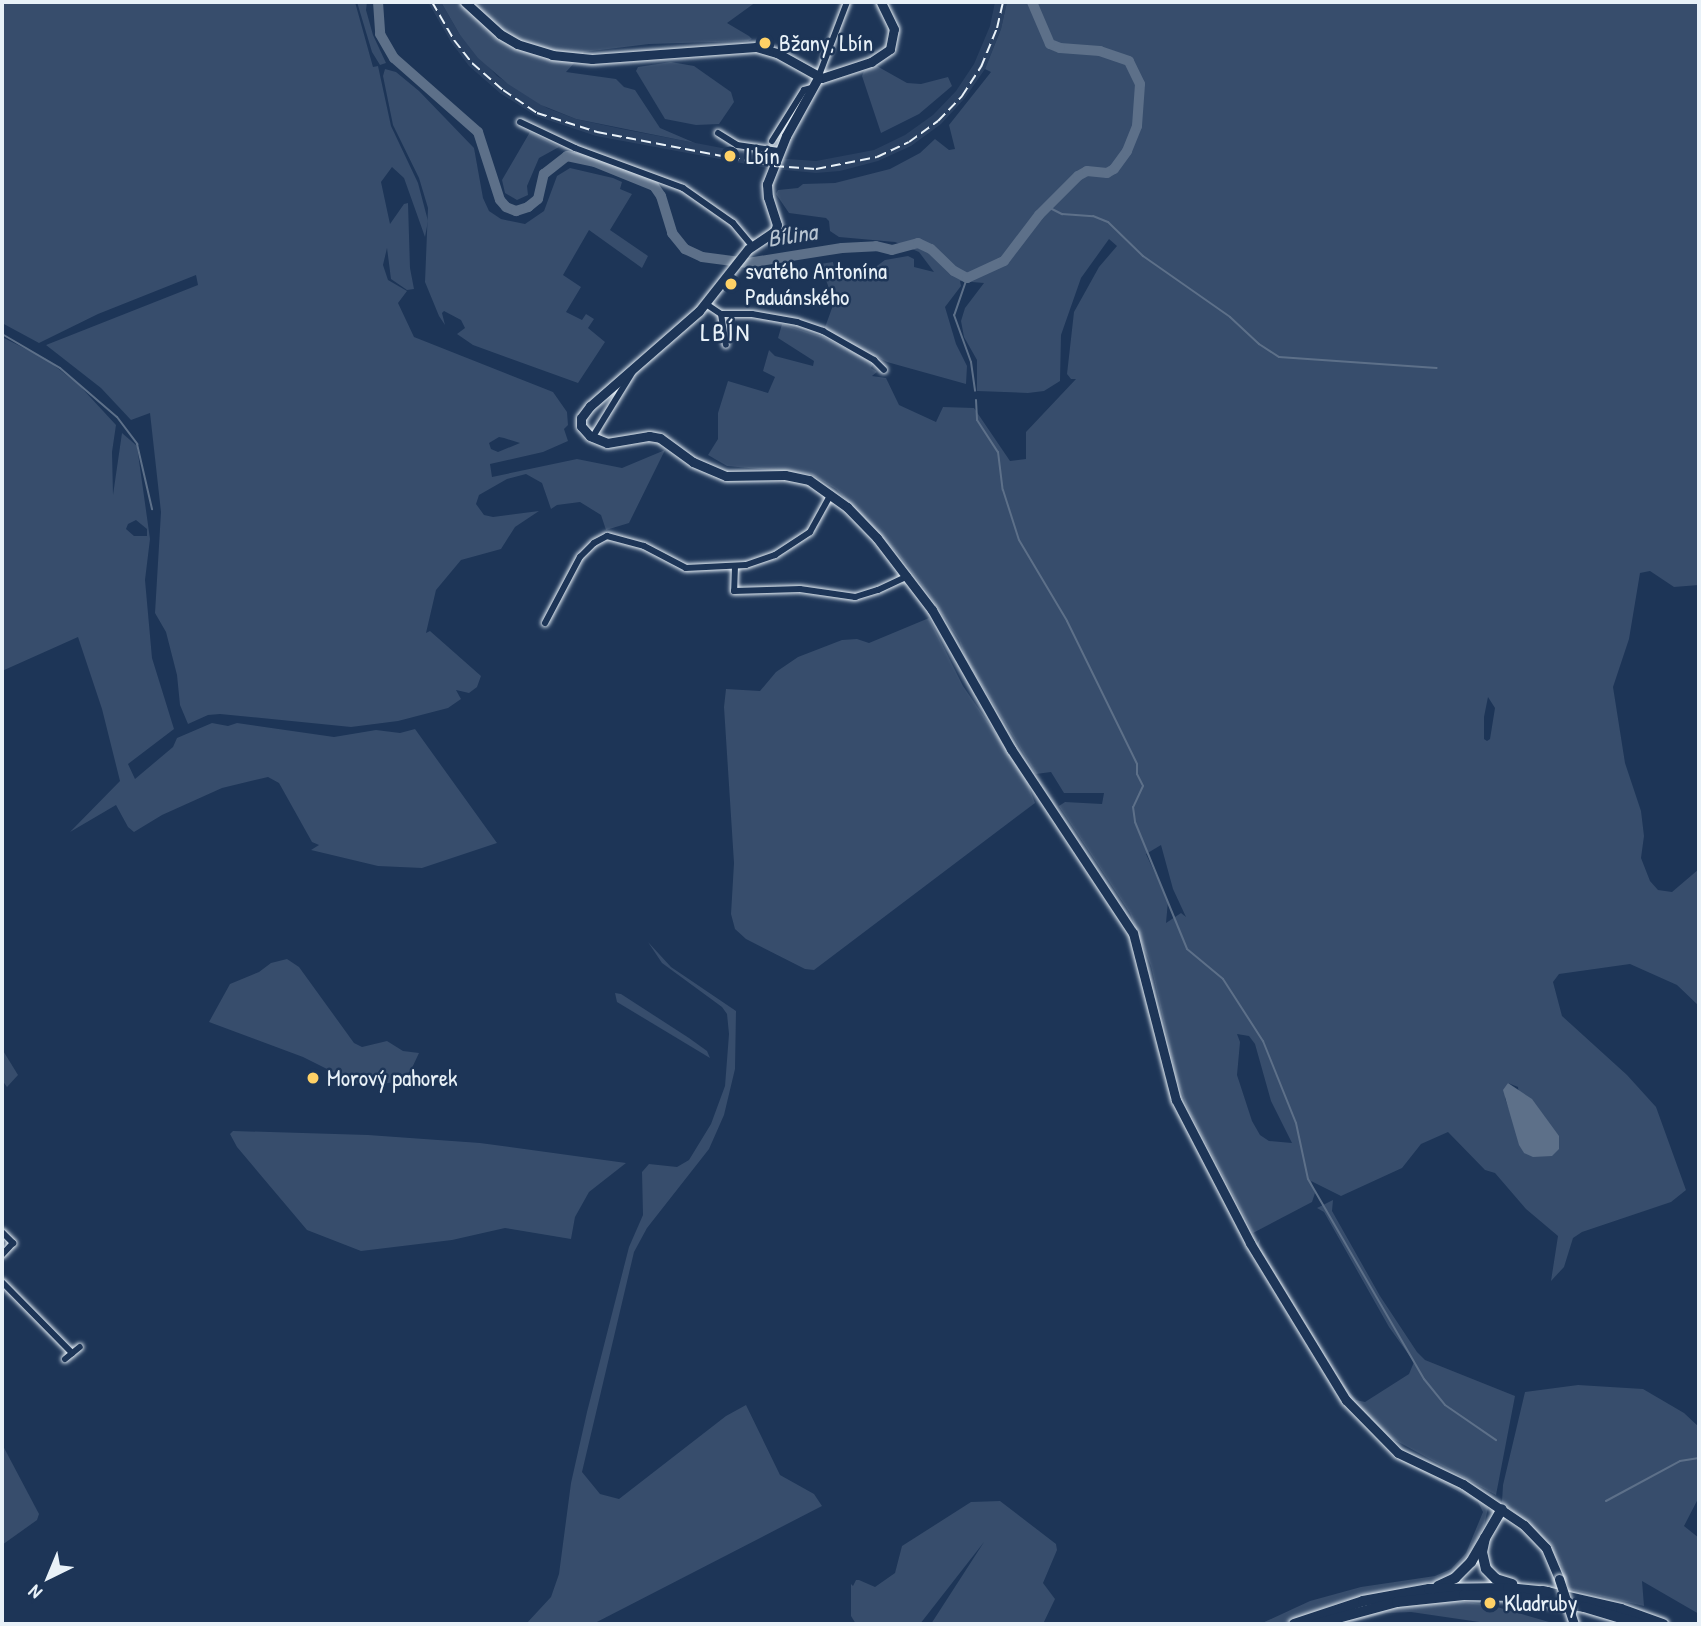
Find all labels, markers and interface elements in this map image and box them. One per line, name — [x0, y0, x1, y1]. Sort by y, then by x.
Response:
place label: Bžany, Lbín — [779, 29, 873, 57]
marker: Bžany, Lbín — [757, 35, 773, 51]
place label: Lbín — [746, 142, 780, 170]
marker: Lbín — [720, 146, 740, 166]
water label: Bílina — [765, 217, 819, 253]
place label: svatého Antonína Paduánského — [745, 257, 887, 311]
marker: svatého Antonína Paduánského — [723, 276, 739, 292]
district label: LBÍN — [701, 316, 751, 348]
place label: Morový pahorek — [327, 1064, 458, 1092]
marker: Morový pahorek — [305, 1070, 321, 1086]
north arrow — [14, 1542, 84, 1612]
text: N — [22, 1579, 47, 1605]
place label: Kladruby — [1504, 1589, 1577, 1617]
marker: Kladruby — [1482, 1595, 1498, 1611]

